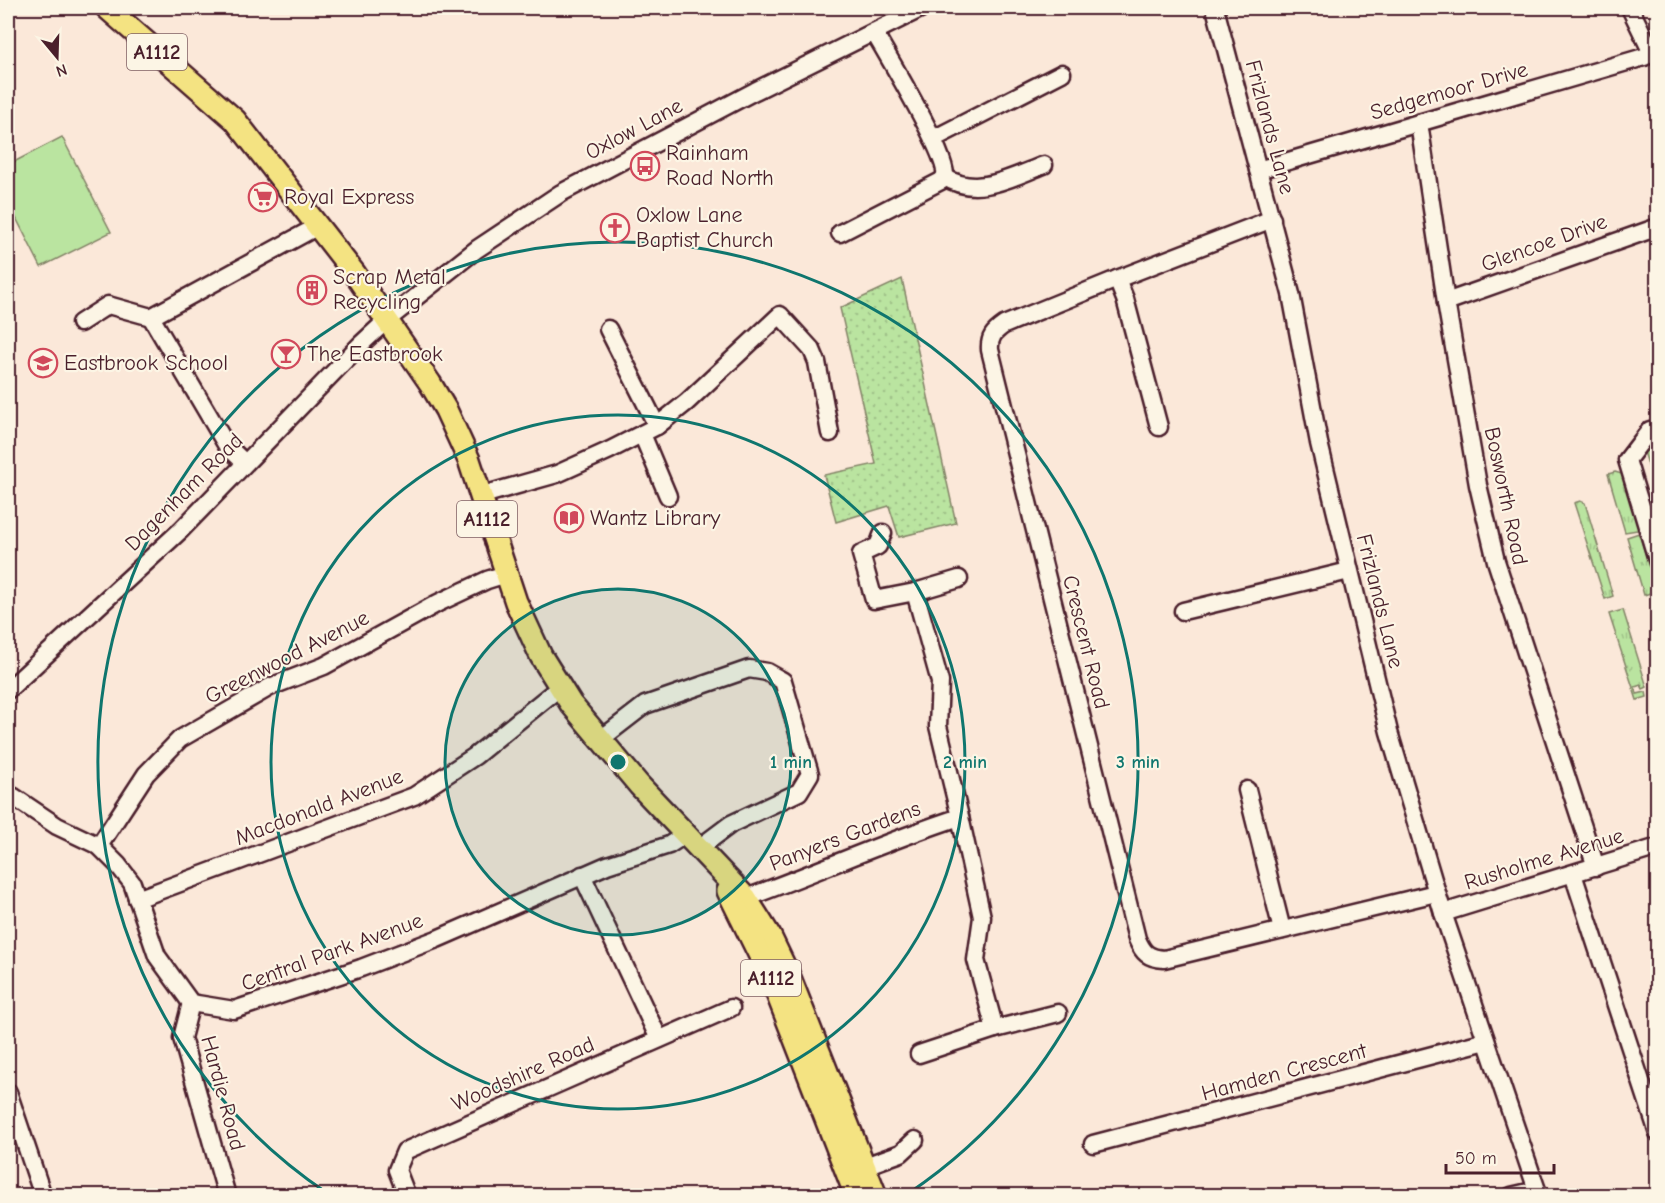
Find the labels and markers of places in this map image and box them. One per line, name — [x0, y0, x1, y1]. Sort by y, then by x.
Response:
place label: Rainham Road North — [666, 140, 774, 191]
bus stop icon: Rainham Road North — [629, 150, 661, 182]
supermarket icon: Royal Express — [247, 181, 279, 213]
place label: Royal Express — [284, 184, 414, 210]
place label: Oxlow Lane Baptist Church — [636, 202, 774, 253]
church icon: Oxlow Lane Baptist Church — [599, 212, 631, 244]
place label: Scrap Metal Recycling — [333, 264, 446, 315]
building icon: Scrap Metal Recycling — [296, 274, 328, 306]
bar icon: The Eastbrook — [270, 338, 302, 370]
place label: The Eastbrook — [307, 341, 443, 367]
school or university icon: Eastbrook School — [27, 347, 59, 379]
place label: Eastbrook School — [64, 350, 228, 376]
library icon: Wantz Library — [553, 502, 585, 534]
place label: Wantz Library — [590, 505, 720, 531]
centre of rings — [608, 752, 628, 772]

